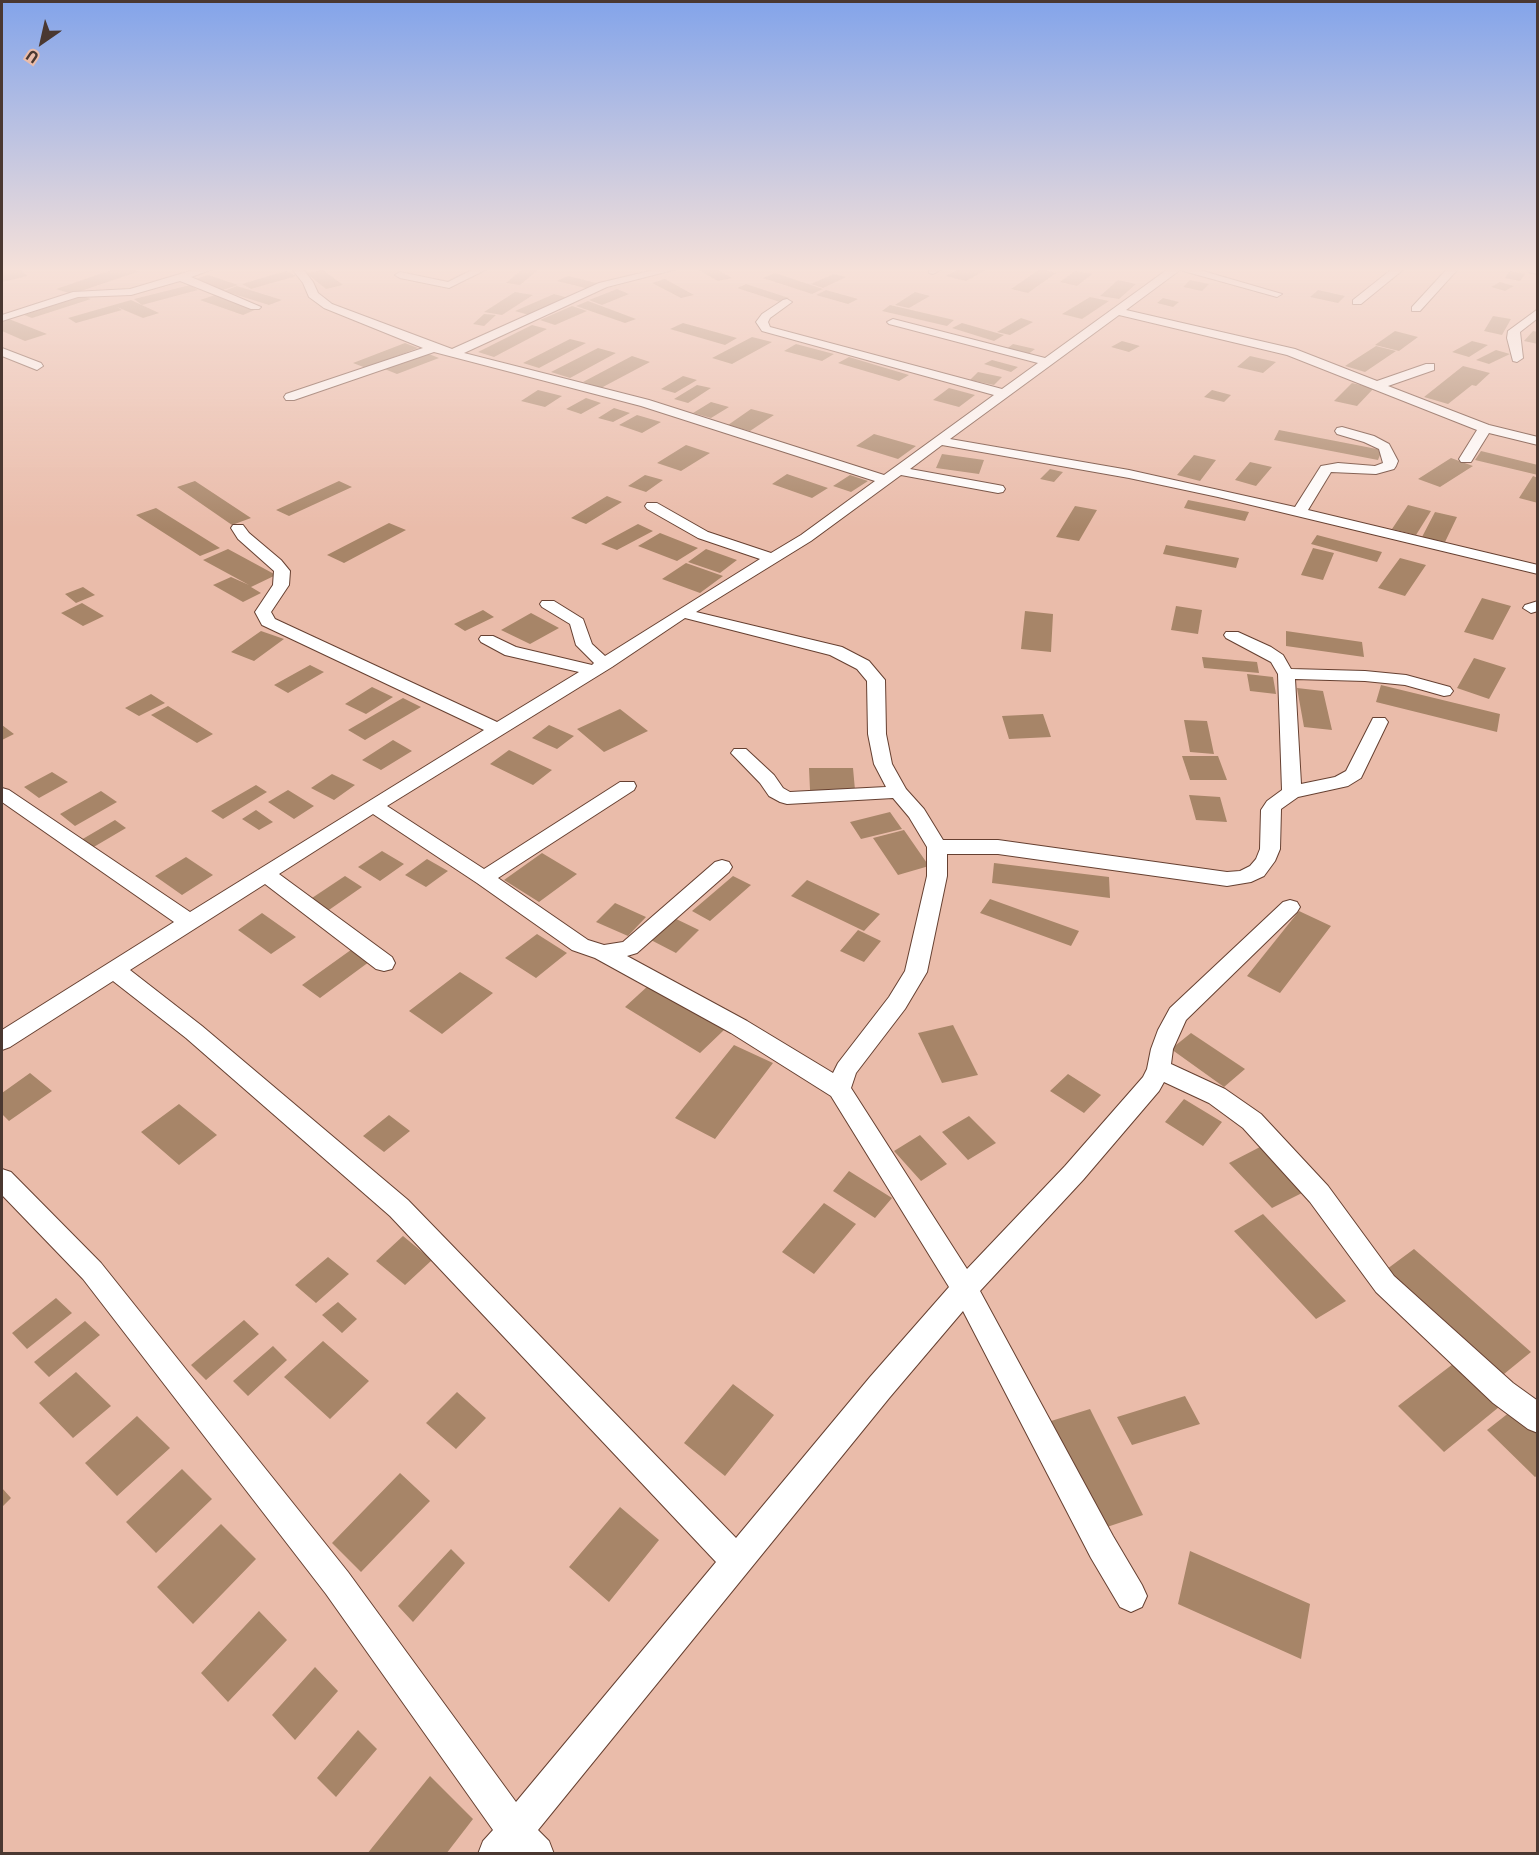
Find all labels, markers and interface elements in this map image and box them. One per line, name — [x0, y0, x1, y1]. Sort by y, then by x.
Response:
north arrow — [12, 12, 72, 72]
text: U — [22, 46, 42, 68]

